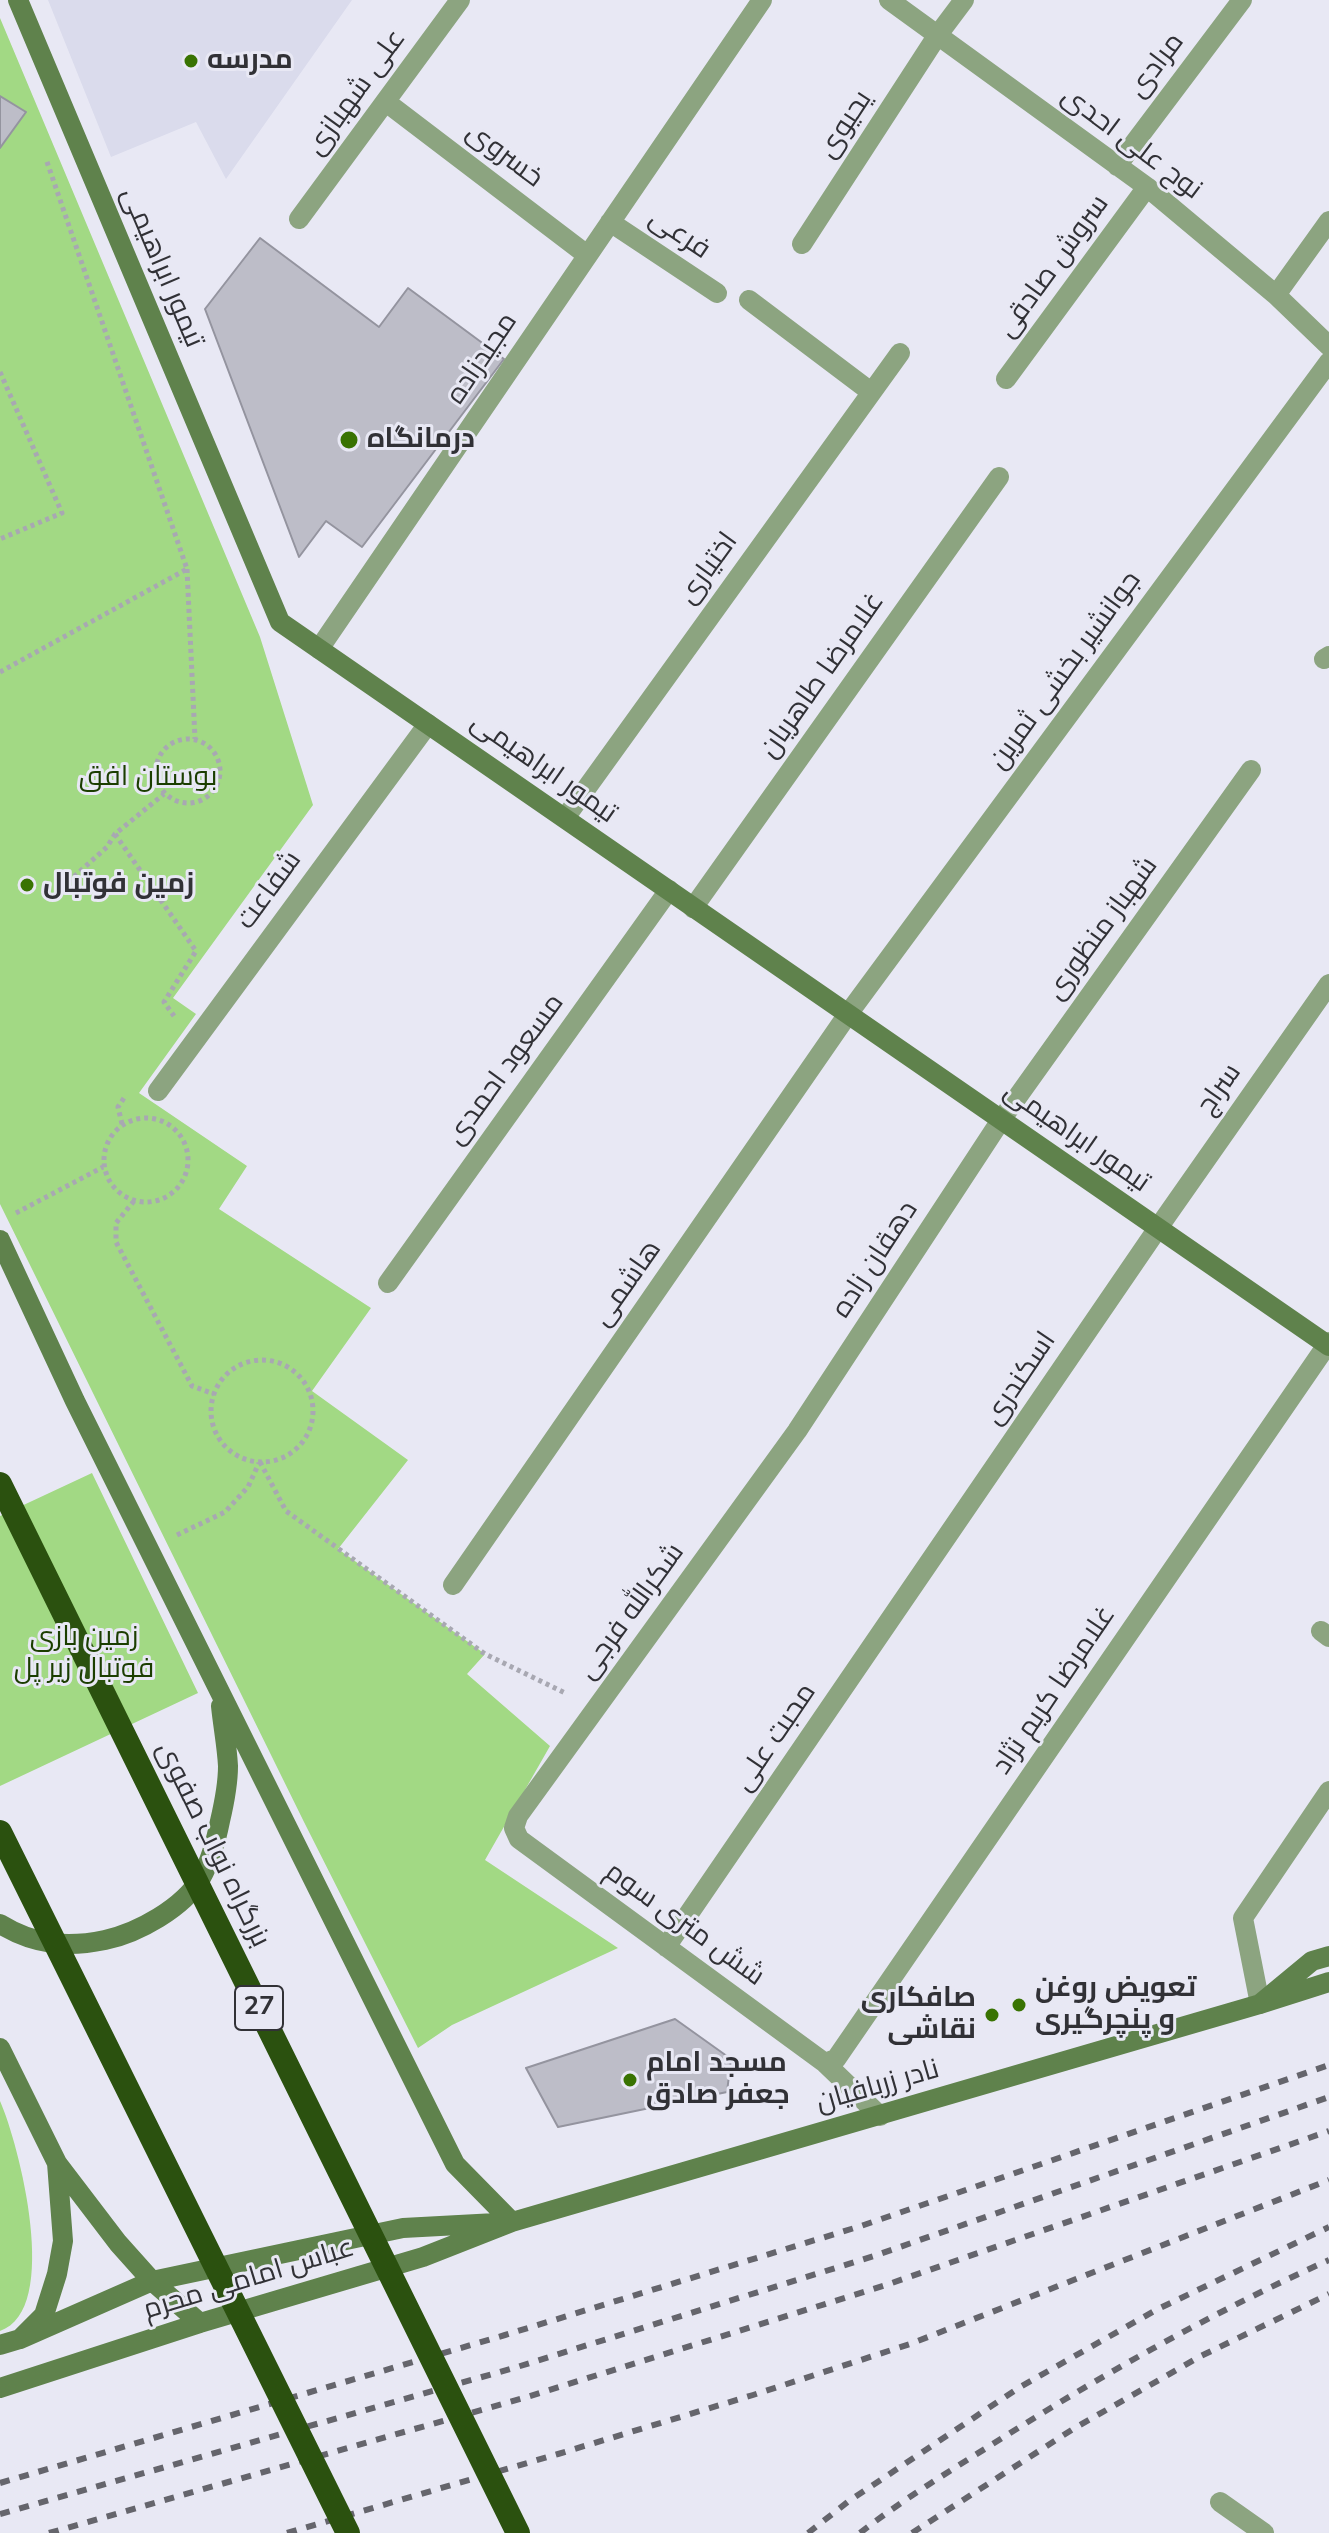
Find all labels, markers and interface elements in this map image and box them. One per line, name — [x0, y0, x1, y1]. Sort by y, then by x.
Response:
street label: علی شهبازی — [300, 23, 414, 163]
street label: مرادی — [1122, 27, 1192, 105]
place label: مدرسه — [207, 44, 293, 78]
marker: مدرسه — [182, 52, 200, 70]
street label: نوح علی احدی — [1054, 80, 1208, 208]
street label: یحیوی — [812, 85, 880, 165]
street label: خسروی — [459, 116, 549, 196]
street label: تیمور ابراهیمی — [112, 183, 210, 353]
street label: سروش صادقی — [991, 189, 1117, 345]
street label: فرعی — [642, 202, 716, 268]
street label: مجیدزاده — [440, 307, 526, 411]
place label: درمانگاه — [367, 423, 475, 457]
marker: درمانگاه — [338, 429, 360, 451]
street label: اختیاری — [672, 527, 746, 611]
street label: جوانشیر بخشی ثمرین — [983, 565, 1149, 777]
street label: غلامرضا طاهریان — [754, 587, 892, 765]
street label: تیمور ابراهیمی — [464, 706, 622, 832]
park label: بوستان افق — [79, 761, 217, 795]
street label: شفاعت — [230, 845, 310, 937]
street label: شهباز منظوری — [1040, 851, 1166, 1007]
place label: زمین فوتبال — [43, 868, 194, 902]
marker: زمین فوتبال — [18, 876, 36, 894]
street label: مسعود احمدی — [440, 988, 572, 1152]
street label: سراج — [1191, 1058, 1249, 1122]
street label: تیمور ابراهیمی — [997, 1075, 1155, 1201]
street label: دهقان زاده — [826, 1195, 926, 1325]
street label: هاشمی — [586, 1234, 670, 1334]
street label: اسکندری — [978, 1326, 1064, 1432]
street label: شکرالله فرجی — [571, 1537, 693, 1687]
street label: غلامرضا کریم نژاد — [986, 1600, 1124, 1782]
park label: زمین بازی فوتبال زیر پل — [14, 1621, 154, 1687]
street label: محبت علی — [728, 1678, 824, 1798]
street label: بزرگراه نواب صفوی — [148, 1737, 276, 1953]
street label: شش متری سوم — [598, 1856, 770, 1994]
place label: تعویض روغن و پنچرگیری — [1035, 1972, 1196, 2038]
place label: صافکاری نقاشی — [861, 1982, 976, 2048]
road number: 27 — [235, 1986, 283, 2030]
marker: تعویض روغن و پنچرگیری — [1010, 1996, 1028, 2014]
marker: صافکاری نقاشی — [983, 2006, 1001, 2024]
place label: مسجد امام جعفر صادق — [646, 2047, 790, 2113]
street label: نادر زربافیان — [813, 2053, 943, 2121]
marker: مسجد امام جعفر صادق — [621, 2071, 639, 2089]
street label: عباس امامی محرم — [140, 2232, 358, 2328]

